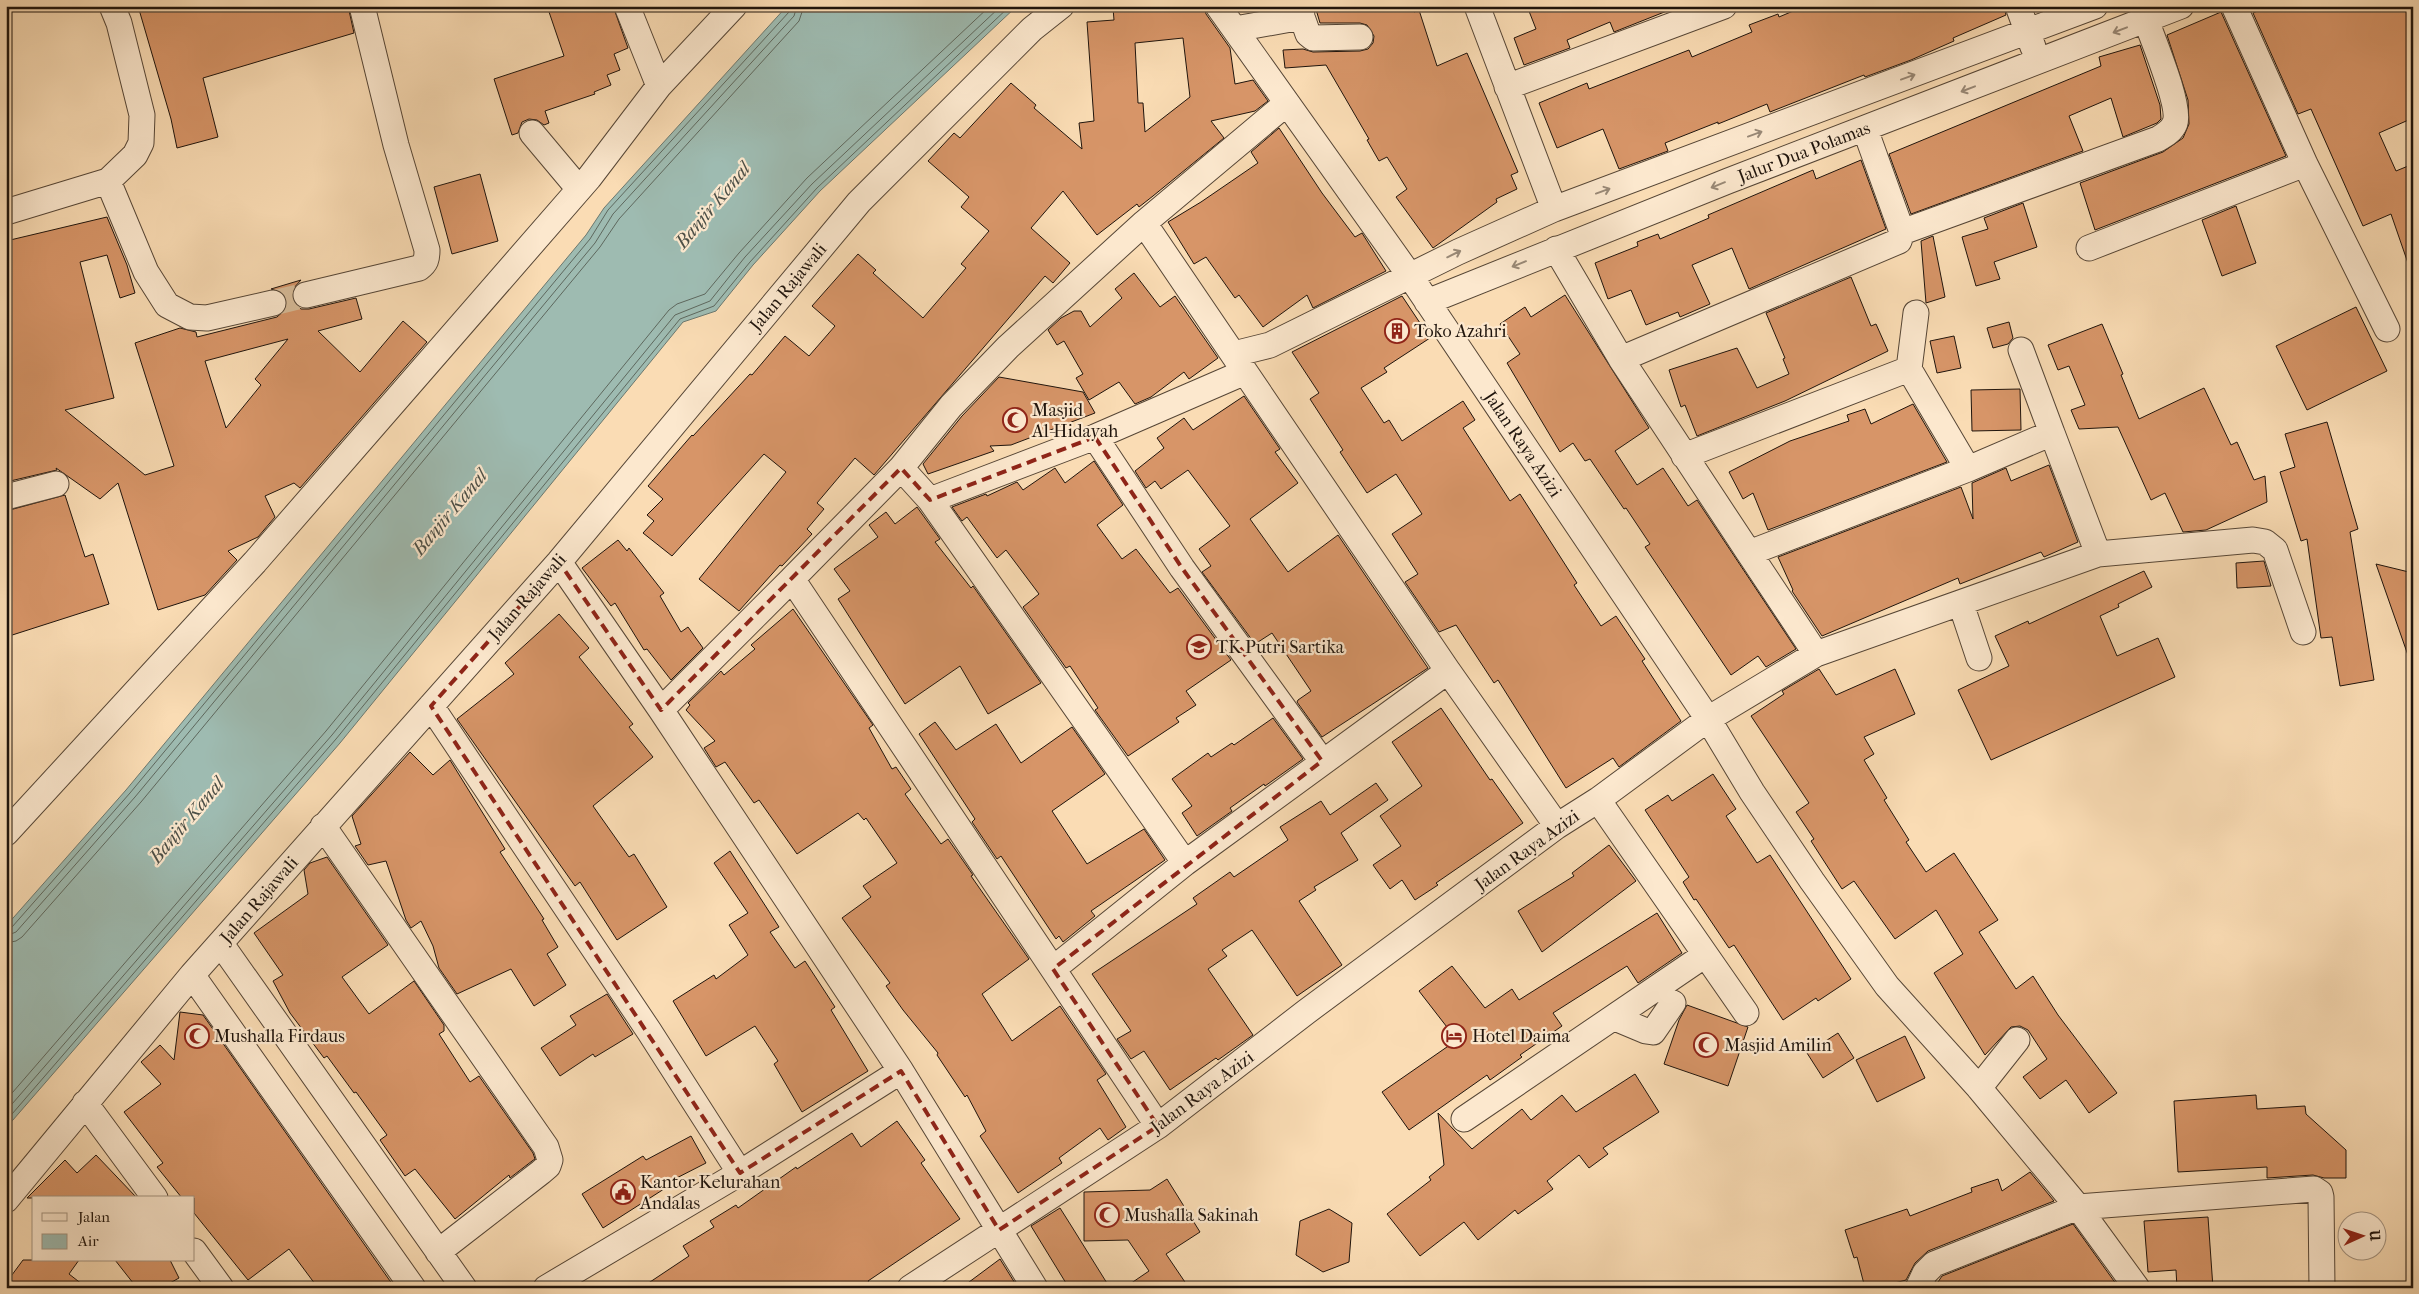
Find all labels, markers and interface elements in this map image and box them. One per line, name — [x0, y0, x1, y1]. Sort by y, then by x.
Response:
one-way arrow — [2112, 26, 2128, 35]
one-way arrow — [1900, 72, 1915, 82]
one-way arrow — [1961, 84, 1976, 94]
street label: Jalur Dua Polamas — [1733, 117, 1874, 188]
one-way arrow — [1747, 129, 1763, 138]
water label: Banjir Kanal — [670, 157, 756, 254]
one-way arrow — [1711, 180, 1726, 190]
one-way arrow — [1595, 186, 1610, 195]
street label: Jalan Rajawali — [744, 239, 832, 337]
one-way arrow — [1446, 249, 1461, 259]
one-way arrow — [1512, 260, 1527, 269]
building icon: Toko Azahri — [1384, 318, 1410, 344]
place label: Toko Azahri — [1414, 321, 1507, 342]
street label: Jalan Raya Azizi — [1478, 386, 1566, 502]
place label: Masjid Al-Hidayah — [1031, 400, 1118, 442]
mosque icon: Masjid Al-Hidayah — [1002, 407, 1028, 433]
water label: Banjir Kanal — [407, 464, 493, 561]
street label: Jalan Rajawali — [483, 549, 571, 647]
school or university icon: TK Putri Sartika — [1186, 634, 1212, 660]
place label: TK Putri Sartika — [1216, 637, 1345, 658]
water label: Banjir Kanal — [144, 772, 230, 869]
street label: Jalan Raya Azizi — [1470, 805, 1584, 896]
street label: Jalan Rajawali — [215, 852, 303, 950]
mosque icon: Mushalla Firdaus — [184, 1023, 210, 1049]
hotel icon: Hotel Daima — [1441, 1023, 1467, 1049]
place label: Mushalla Firdaus — [214, 1026, 345, 1047]
place label: Hotel Daima — [1472, 1026, 1570, 1047]
mosque icon: Masjid Amilin — [1693, 1032, 1719, 1058]
place label: Masjid Amilin — [1724, 1035, 1832, 1056]
street label: Jalan Raya Azizi — [1145, 1046, 1258, 1139]
place label: Kantor Kelurahan Andalas — [639, 1172, 781, 1214]
public building icon: Kantor Kelurahan Andalas — [610, 1179, 636, 1205]
legend — [32, 1196, 195, 1262]
mosque icon: Mushalla Sakinah — [1094, 1202, 1120, 1228]
place label: Mushalla Sakinah — [1124, 1205, 1259, 1226]
text: Jalan — [77, 1208, 110, 1226]
north arrow — [2336, 1212, 2386, 1262]
text: U — [2366, 1228, 2383, 1241]
text: Air — [77, 1232, 99, 1250]

